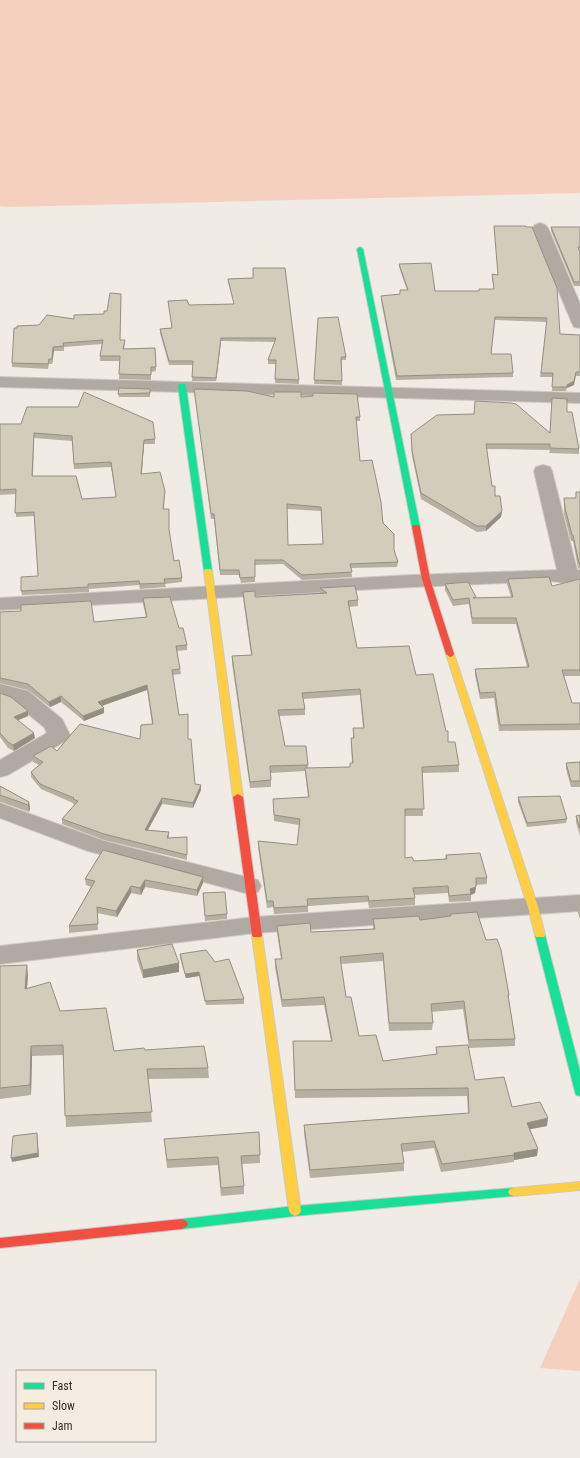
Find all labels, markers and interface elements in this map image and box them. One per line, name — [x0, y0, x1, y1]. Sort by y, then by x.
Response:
legend — [16, 1370, 156, 1442]
text: Fast — [52, 1379, 73, 1393]
text: Slow — [52, 1399, 75, 1413]
text: Jam — [52, 1419, 73, 1433]

